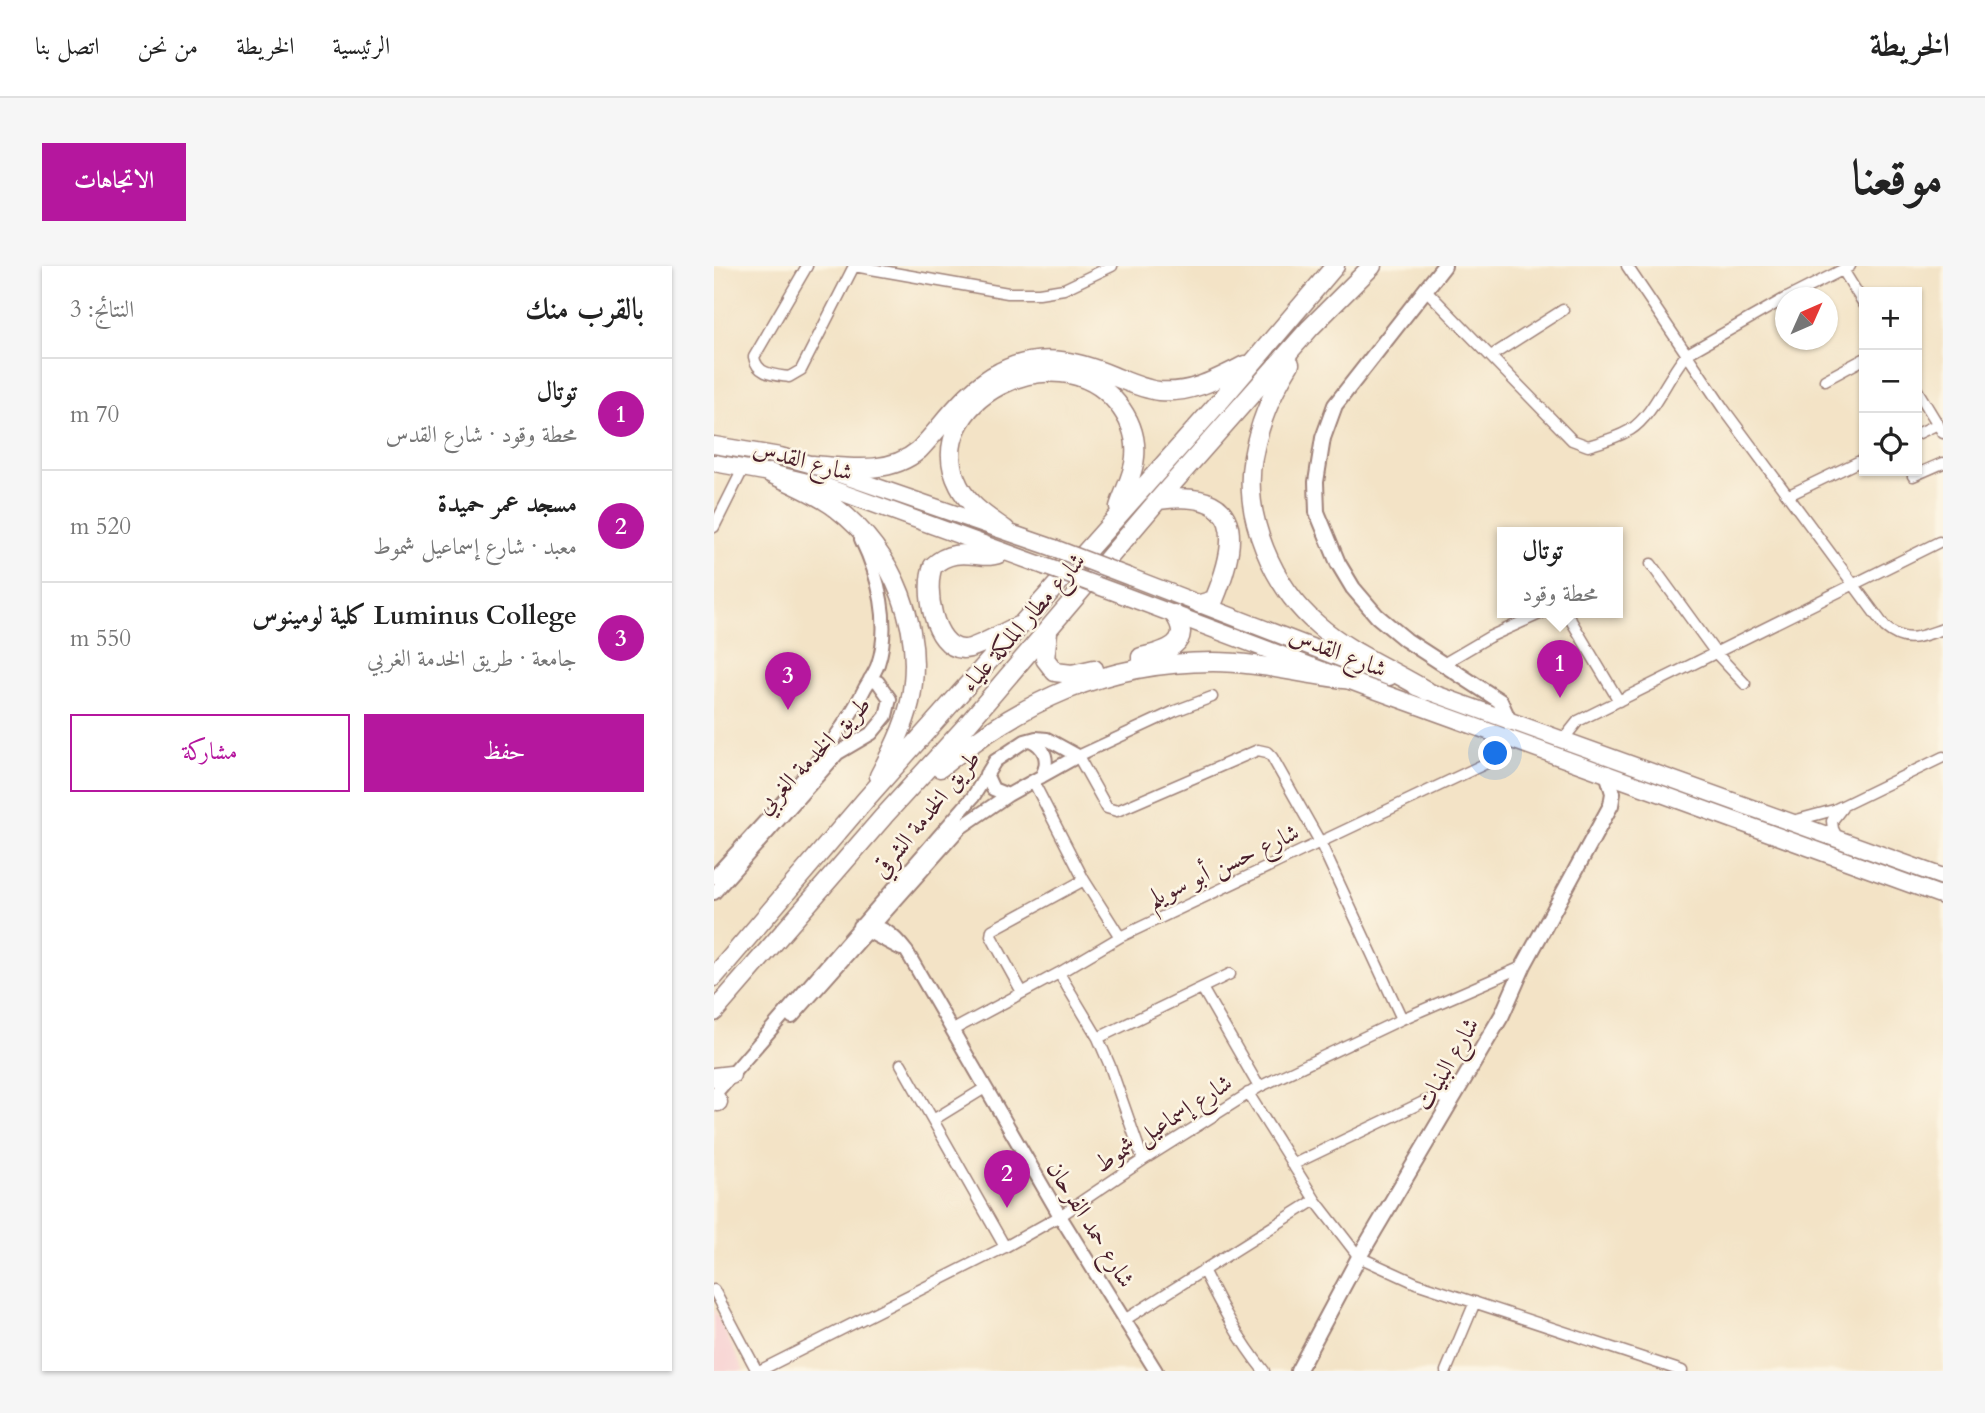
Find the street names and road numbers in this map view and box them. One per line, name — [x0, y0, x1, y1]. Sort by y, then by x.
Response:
street label: شارع القدس — [749, 431, 856, 492]
street label: شارع مطار الملكة علياء — [953, 545, 1096, 701]
street label: شارع القدس — [1283, 619, 1391, 689]
street label: طريق الخدمة الغربي — [748, 689, 880, 823]
street label: طريق الخدمة الشرقي — [865, 743, 990, 886]
street label: شارع حسن أبو سويلم — [1141, 815, 1308, 922]
street label: شارع البنيات — [1407, 1011, 1490, 1119]
street label: شارع إسماعيل شموط — [1088, 1066, 1240, 1183]
street label: شارع حمد الفرحان — [1036, 1155, 1143, 1296]

